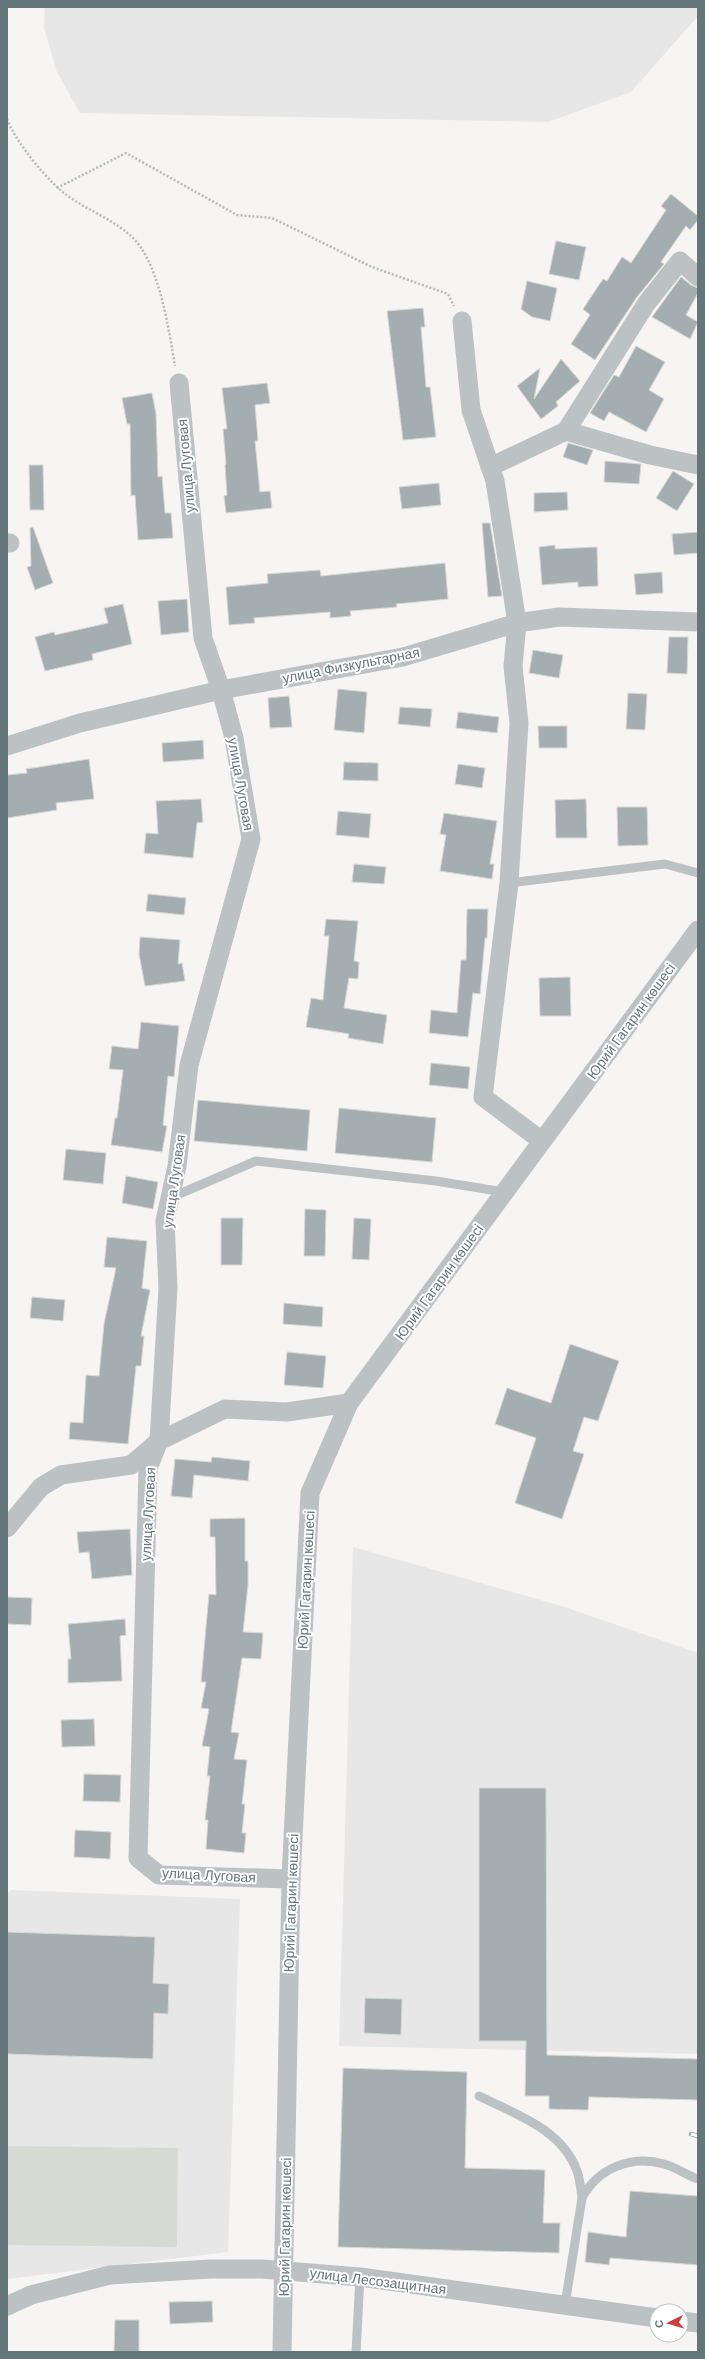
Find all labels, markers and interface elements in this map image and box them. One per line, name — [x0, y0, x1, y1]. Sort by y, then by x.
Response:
street label: улица Луговая — [174, 419, 198, 513]
street label: улица Физкультарная — [281, 644, 421, 686]
street label: улица Луговая — [225, 736, 257, 832]
street label: Юрий Гагарин көшесі — [584, 960, 678, 1082]
street label: улица Луговая — [160, 1133, 188, 1229]
street label: Юрий Гагарин көшесі — [392, 1221, 486, 1343]
street label: улица Луговая — [138, 1467, 158, 1561]
street label: Юрий Гагарин көшесі — [294, 1510, 318, 1650]
street label: Юрий Гагарин көшесі — [281, 1833, 301, 1973]
street label: улица Луговая — [162, 1865, 256, 1885]
street label: Юрий Гагарин көшесі — [276, 2157, 294, 2297]
street label: улица Лесозащитная — [309, 2265, 447, 2297]
north arrow — [649, 2303, 689, 2343]
text: С — [653, 2319, 665, 2328]

